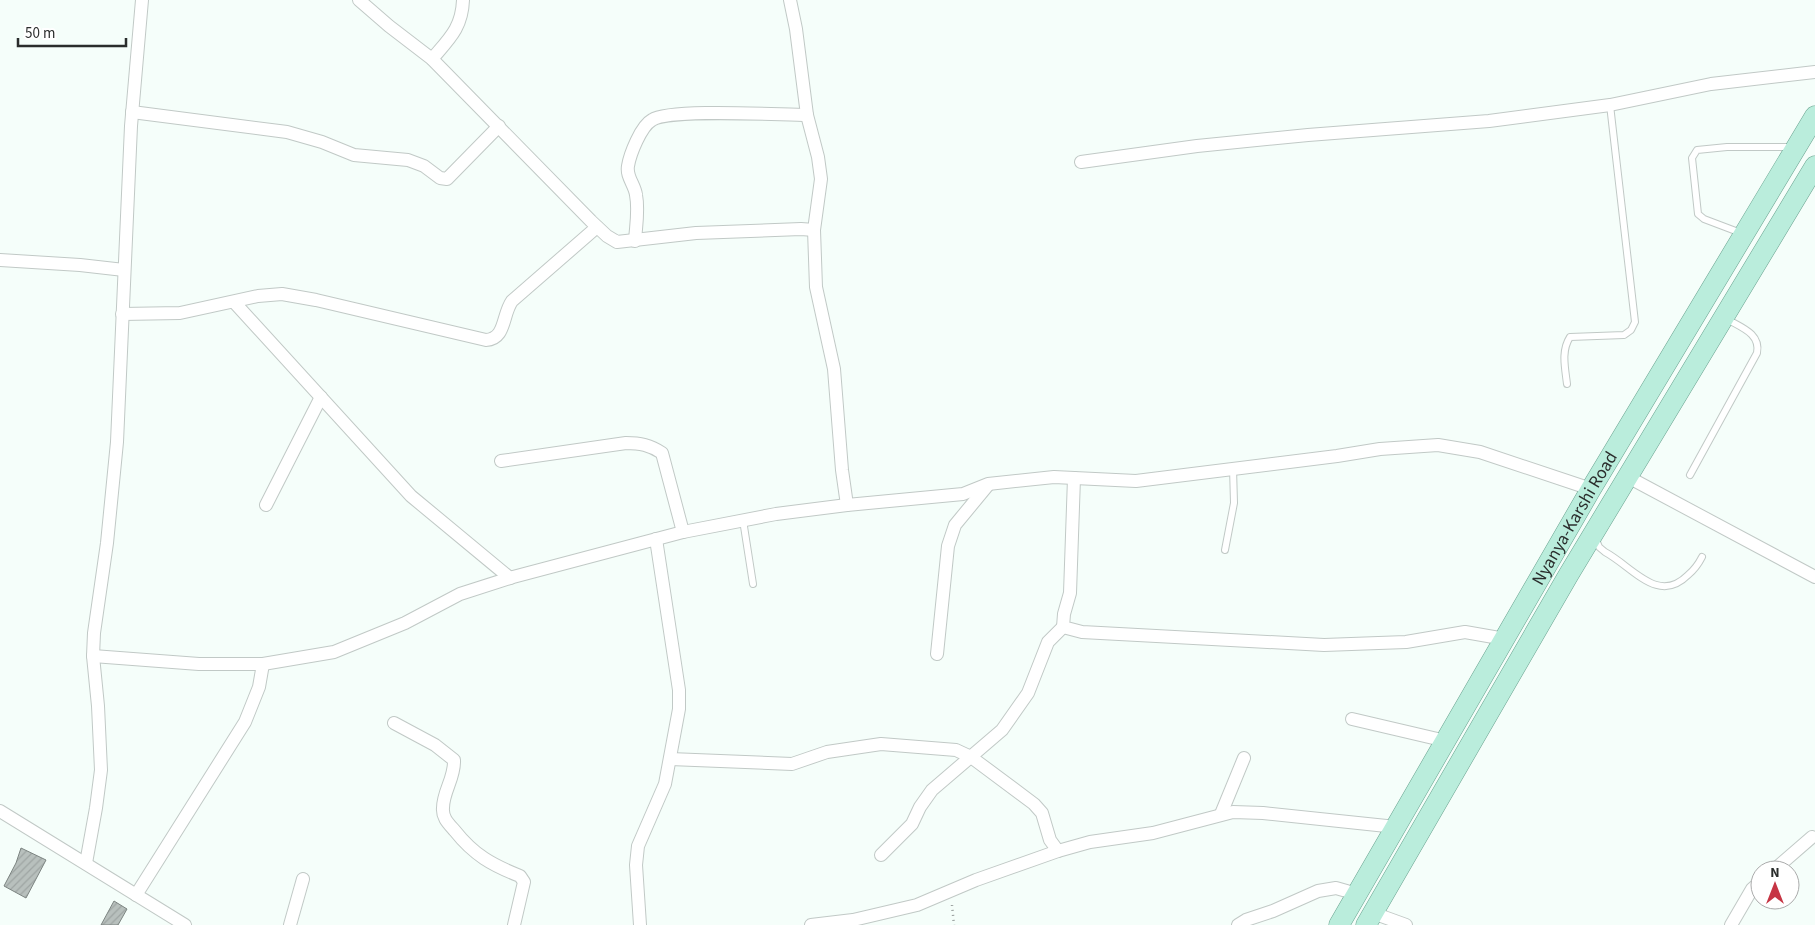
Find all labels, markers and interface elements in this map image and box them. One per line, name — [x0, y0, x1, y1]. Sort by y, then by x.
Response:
scale bar — [18, 15, 125, 47]
text: 50 m — [25, 23, 55, 44]
street label: Nyanya-Karshi Road — [1526, 447, 1624, 590]
north arrow — [1750, 860, 1800, 910]
text: N — [1770, 863, 1780, 883]

